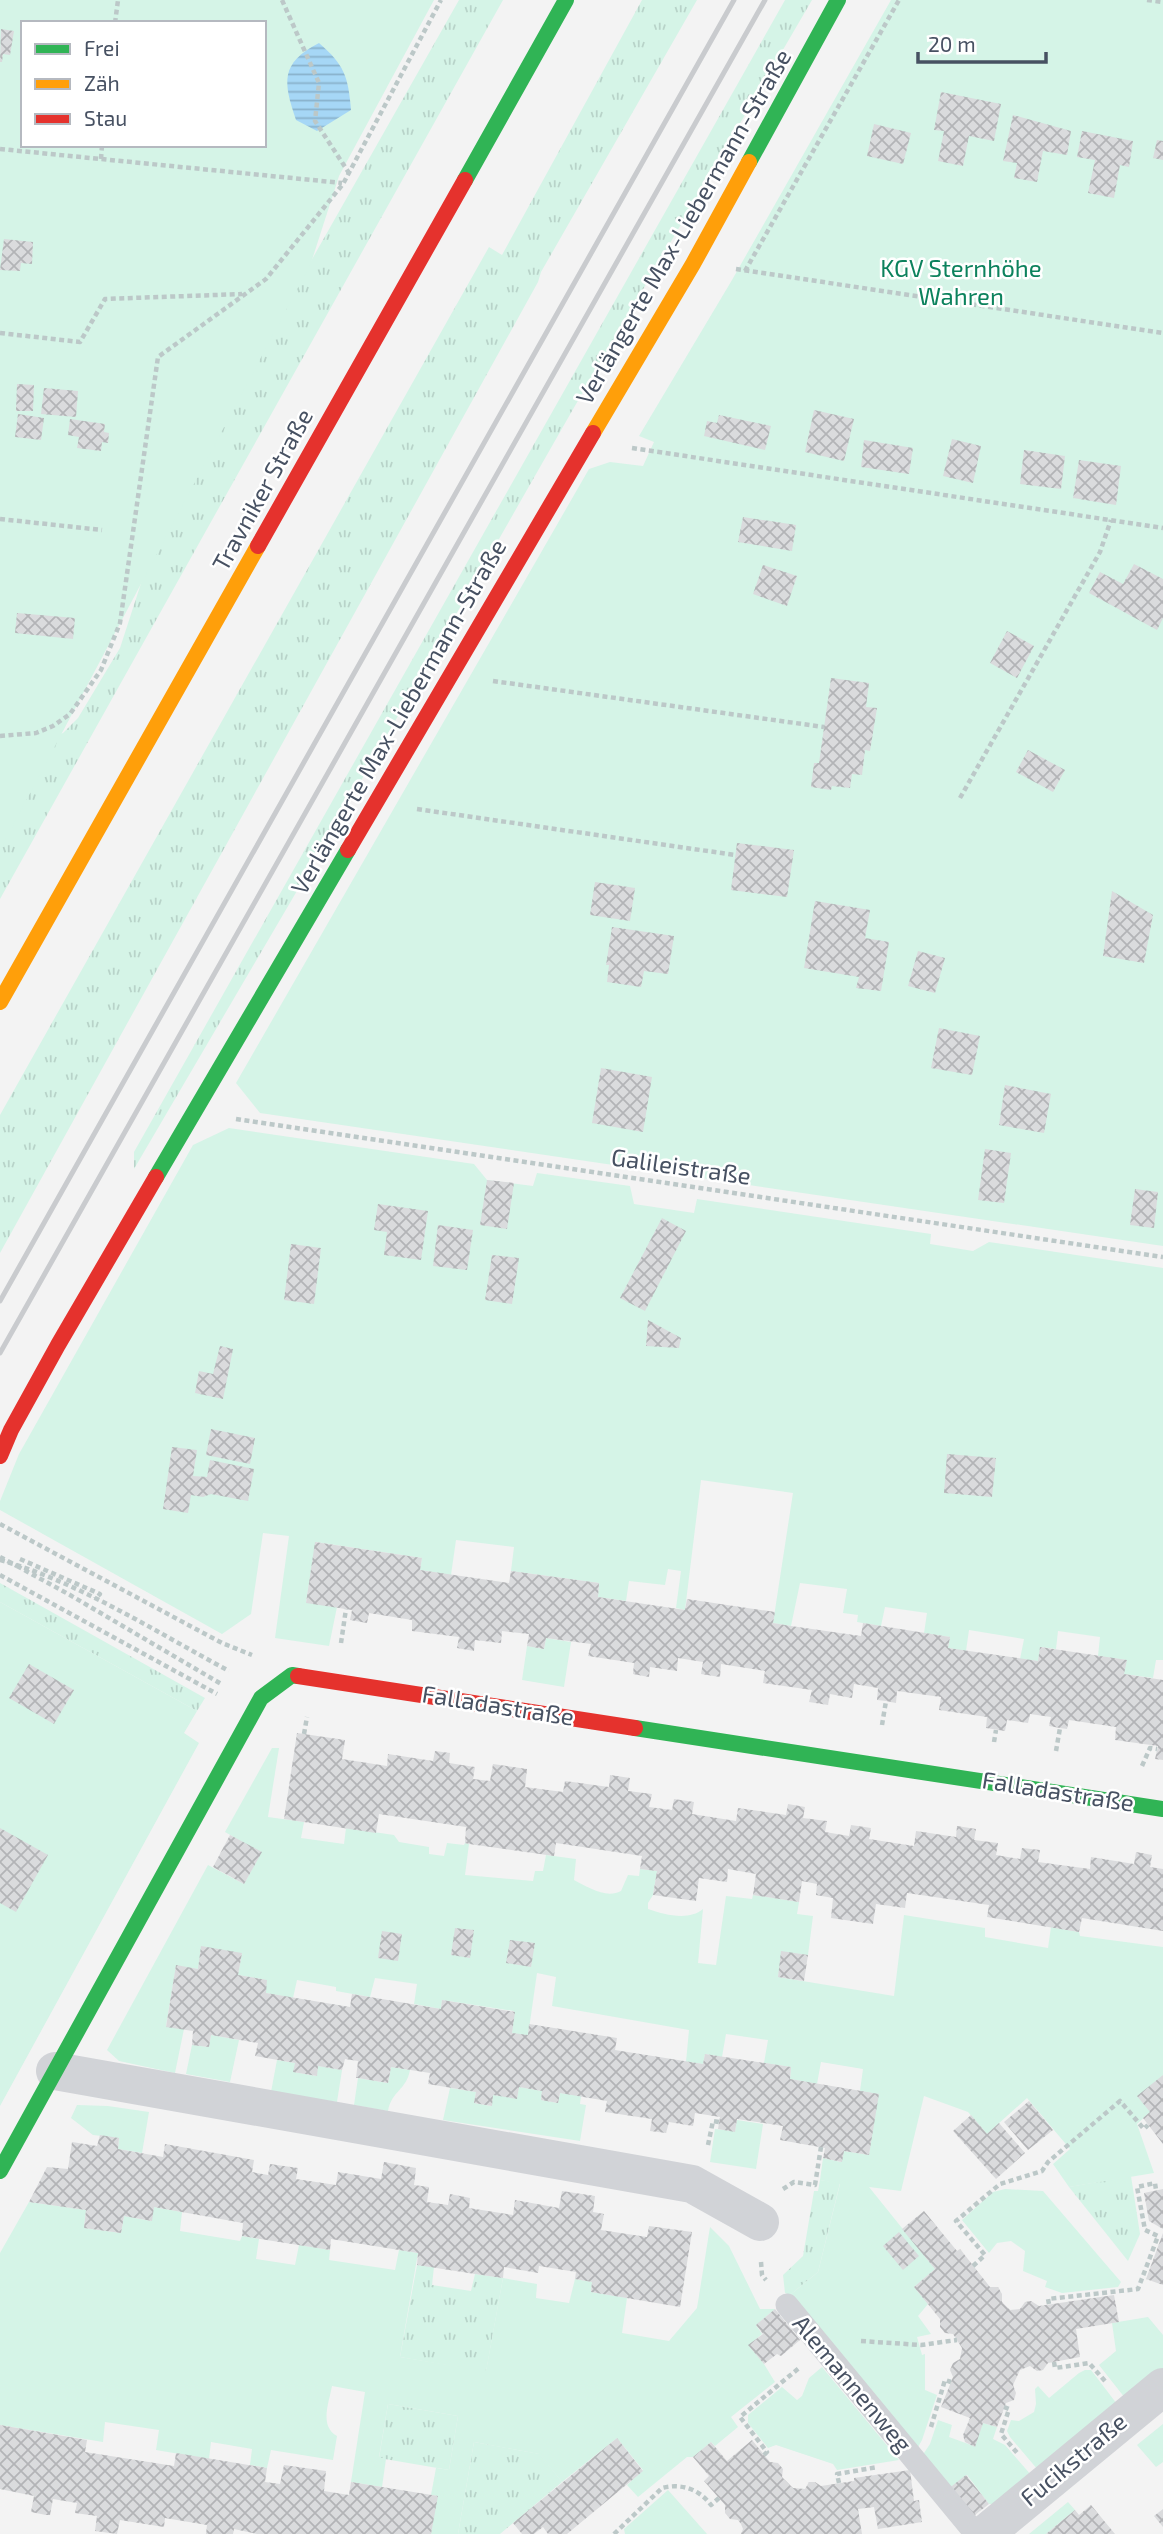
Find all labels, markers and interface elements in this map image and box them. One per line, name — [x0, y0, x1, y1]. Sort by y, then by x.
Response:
legend — [21, 21, 266, 147]
scale bar — [918, 21, 1046, 65]
text: 20 m — [928, 31, 976, 56]
text: Frei — [84, 35, 120, 60]
street label: Verlängerte Max-Liebermann-Straße — [569, 44, 797, 409]
text: Zäh — [84, 70, 120, 95]
text: Stau — [84, 105, 127, 130]
park label: KGV Sternhöhe Wahren — [880, 253, 1042, 310]
street label: Travniker Straße — [205, 403, 318, 575]
street label: Verlängerte Max-Liebermann-Straße — [284, 534, 512, 899]
street label: Galileistraße — [610, 1141, 753, 1190]
street label: Falladastraße — [420, 1678, 576, 1731]
street label: Falladastraße — [980, 1764, 1136, 1817]
street label: Alemannenweg — [787, 2309, 919, 2457]
street label: Fucikstraße — [1014, 2406, 1132, 2512]

